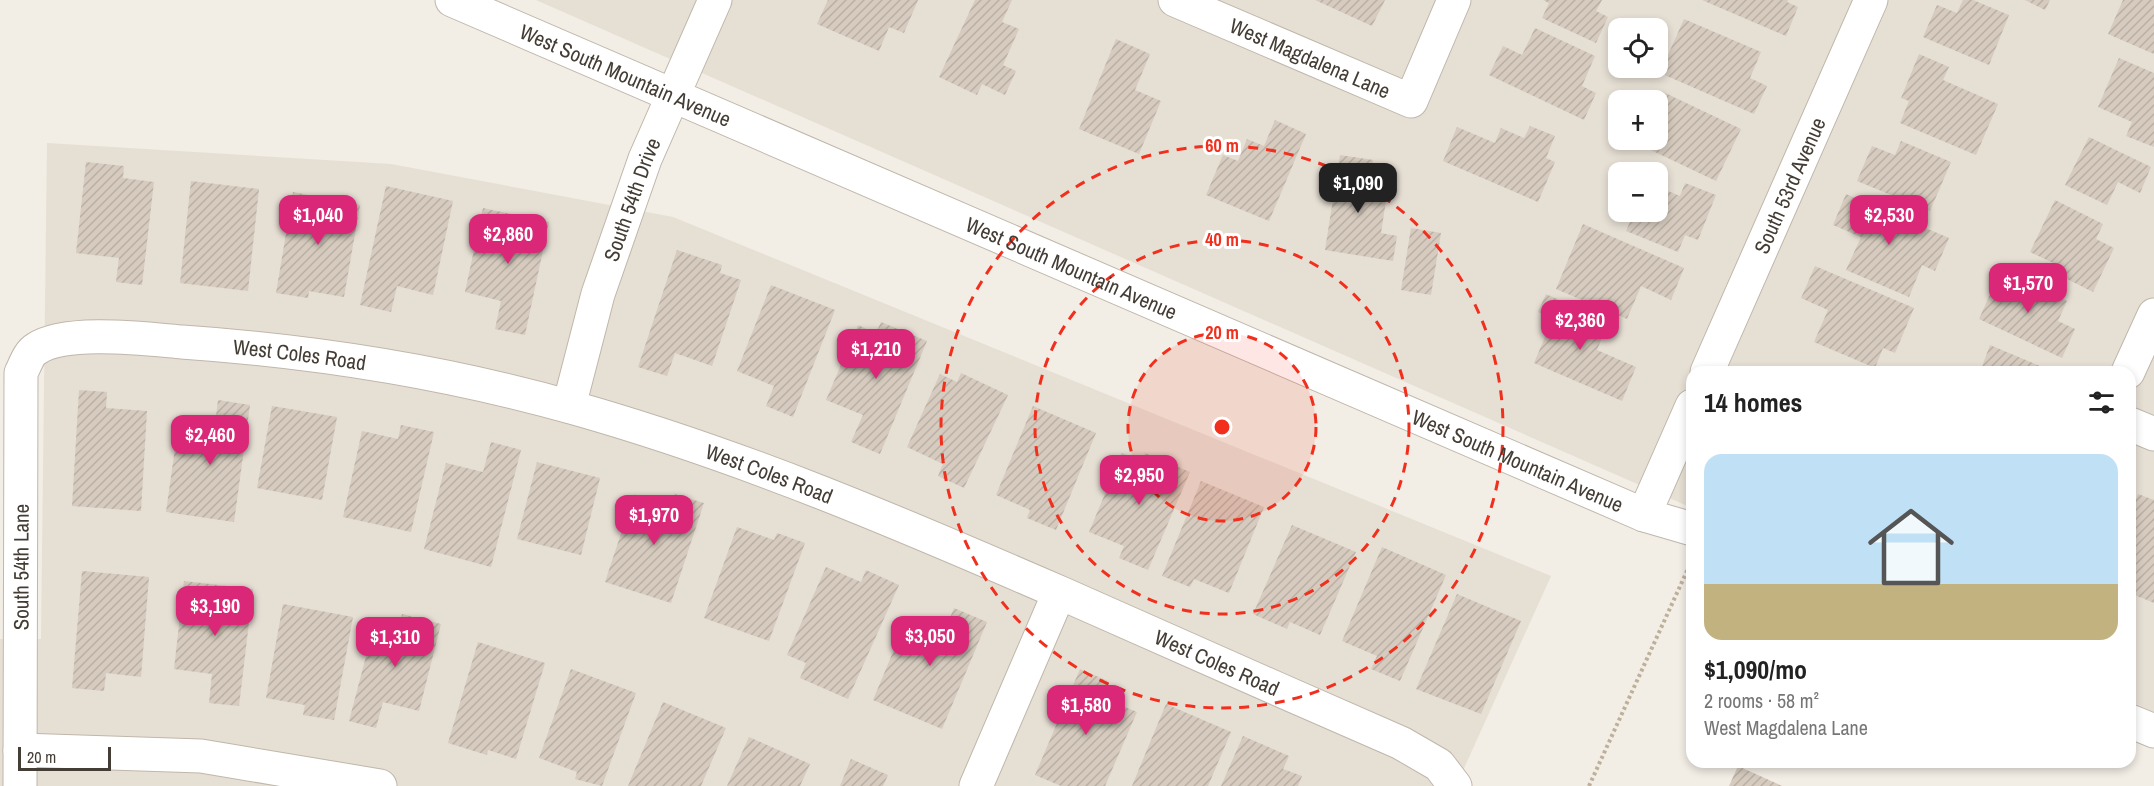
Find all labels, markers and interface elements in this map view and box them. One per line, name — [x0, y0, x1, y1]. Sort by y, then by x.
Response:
street label: West Magdalena Lane — [1225, 11, 1395, 105]
street label: West South Mountain Avenue — [515, 17, 736, 133]
map controls — [1608, 18, 1668, 222]
button: locate — [1608, 18, 1668, 78]
button: + — [1608, 90, 1668, 150]
street label: South 53rd Avenue — [1747, 113, 1832, 258]
street label: South 54th Drive — [596, 133, 667, 265]
text: 60 m — [1205, 133, 1239, 158]
button: − — [1608, 162, 1668, 222]
pin: $1,090 — [1309, 163, 1407, 214]
text: $1,090 — [1333, 169, 1383, 196]
pin: $1,040 — [269, 195, 367, 246]
pin: $2,530 — [1840, 195, 1938, 246]
text: $1,040 — [293, 201, 343, 228]
text: $2,530 — [1864, 201, 1914, 228]
street label: West South Mountain Avenue — [962, 209, 1182, 326]
pin: $2,860 — [459, 214, 557, 265]
text: $2,860 — [483, 220, 533, 247]
text: 40 m — [1205, 227, 1239, 252]
pin: $1,570 — [1979, 263, 2077, 314]
text: $1,570 — [2003, 269, 2053, 296]
pin: $2,360 — [1531, 300, 1629, 351]
text: $2,360 — [1555, 306, 1605, 333]
text: 20 m — [1205, 320, 1239, 345]
pin: $1,210 — [827, 329, 925, 380]
street label: West Coles Road — [232, 332, 368, 377]
text: $1,210 — [851, 335, 901, 362]
text: 14 homes — [1704, 385, 1802, 420]
icon: filters — [2085, 386, 2118, 419]
street label: West South Mountain Avenue — [1408, 402, 1628, 519]
pin: $2,460 — [161, 415, 259, 466]
centre of rings — [1212, 417, 1232, 437]
text: $2,460 — [185, 421, 235, 448]
street label: West Coles Road — [702, 436, 837, 510]
pin: $2,950 — [1090, 455, 1188, 506]
text: $2,950 — [1114, 461, 1164, 488]
icon: home — [1857, 493, 1965, 601]
pin: $1,970 — [605, 495, 703, 546]
text: $1,970 — [629, 501, 679, 528]
street label: South 54th Lane — [6, 504, 35, 630]
pin: $3,190 — [166, 586, 264, 637]
text: $3,190 — [190, 592, 240, 619]
pin: $3,050 — [881, 616, 979, 667]
pin: $1,310 — [346, 617, 444, 668]
text: $3,050 — [905, 622, 955, 649]
street label: West Coles Road — [1150, 622, 1284, 703]
text: $1,310 — [370, 623, 420, 650]
text: $1,090/mo — [1704, 652, 1807, 687]
pin: $1,580 — [1037, 685, 1135, 736]
text: 2 rooms · 58 m² — [1704, 687, 1819, 714]
text: $1,580 — [1061, 691, 1111, 718]
text: West Magdalena Lane — [1704, 714, 1868, 741]
scale bar — [18, 744, 111, 772]
text: 20 m — [27, 746, 56, 768]

